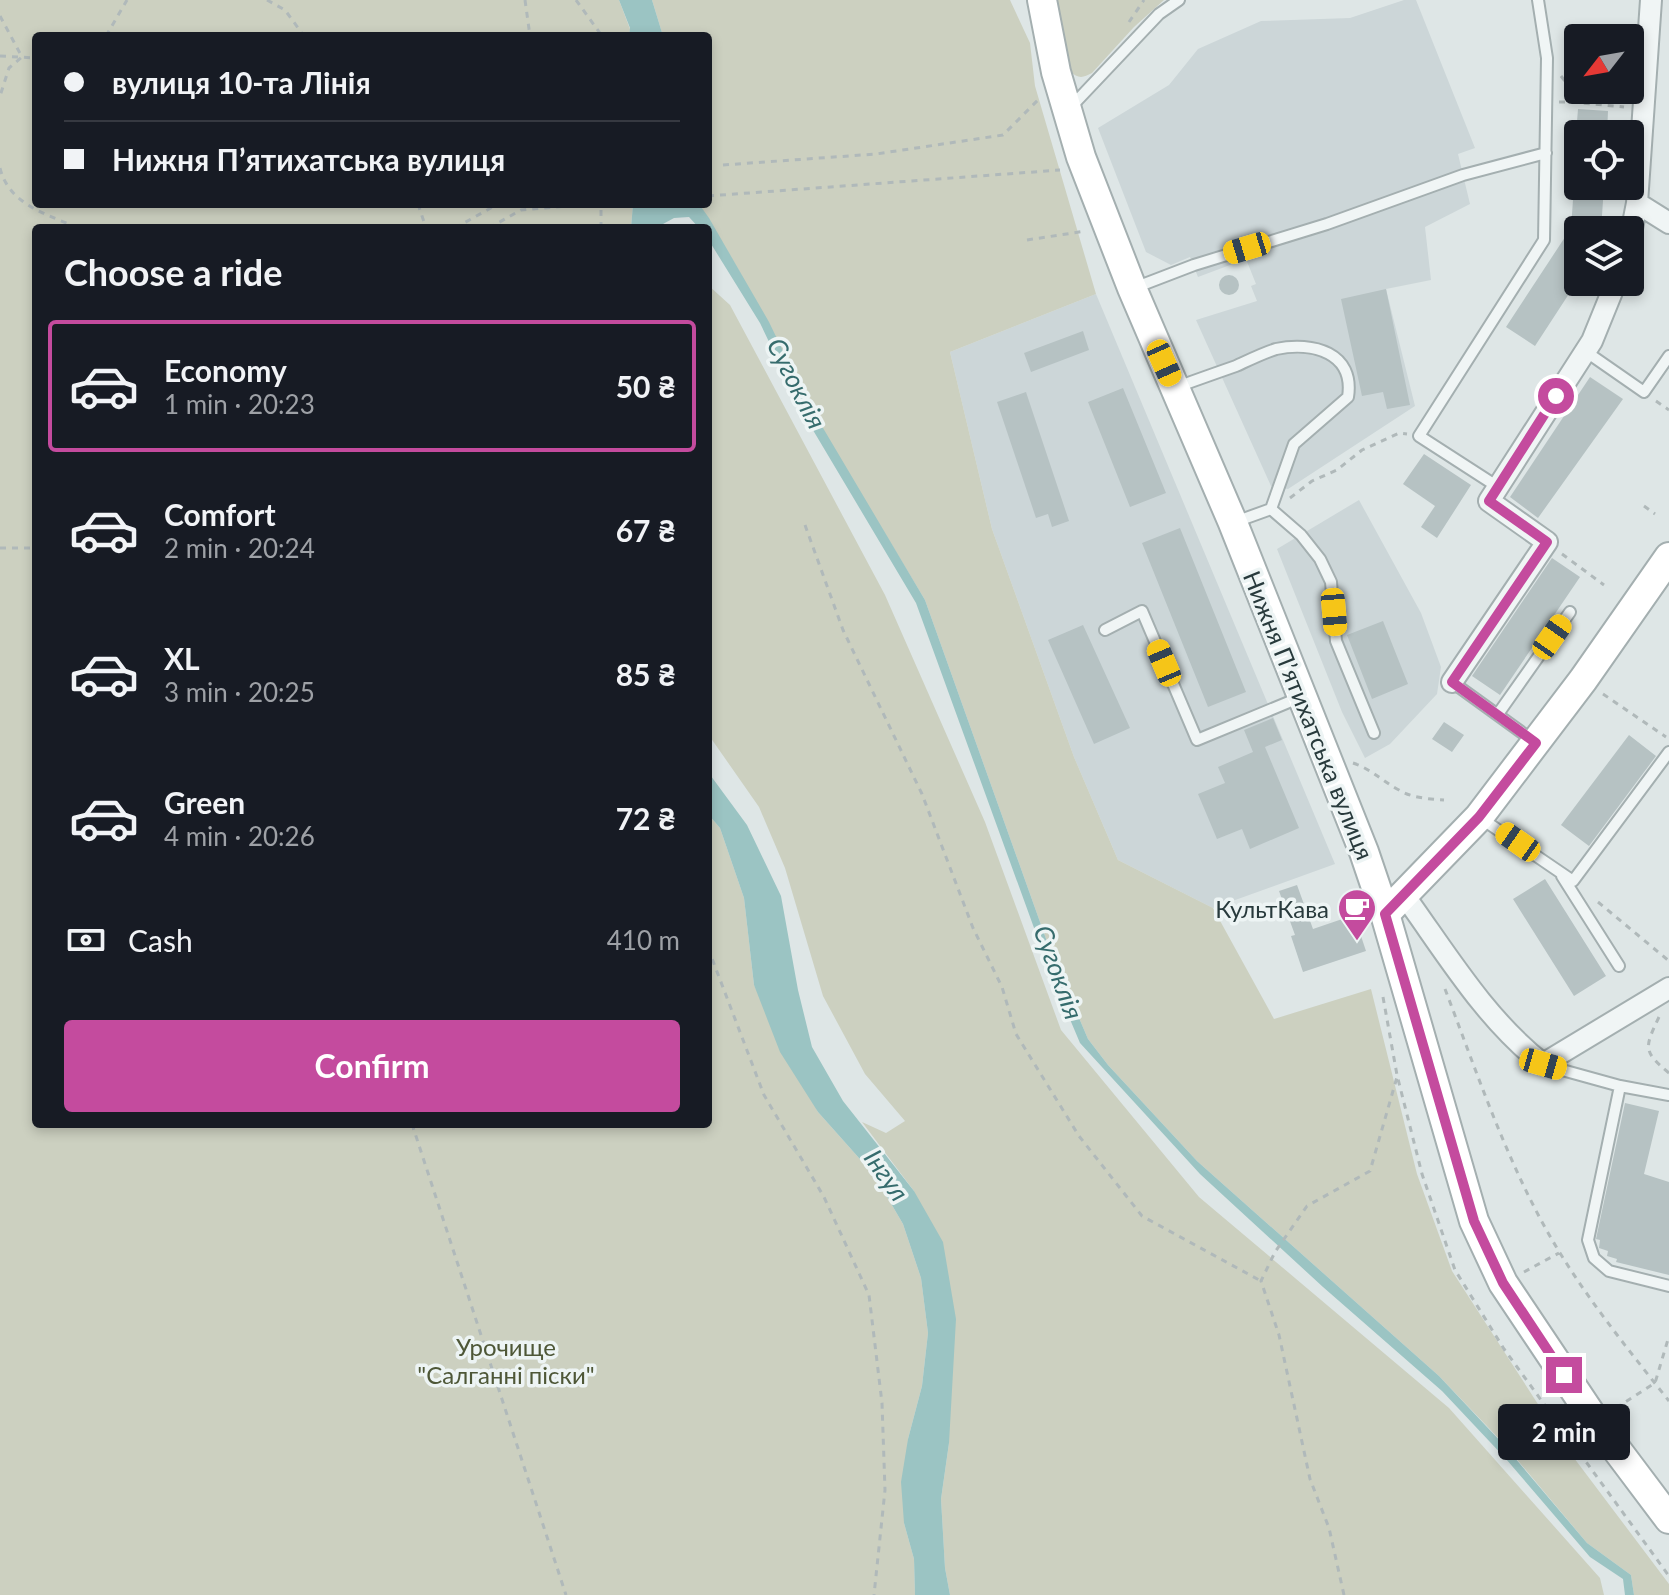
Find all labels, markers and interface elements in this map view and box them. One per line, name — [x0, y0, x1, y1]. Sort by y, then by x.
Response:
north arrow — [1564, 24, 1644, 104]
map controls — [1564, 24, 1644, 296]
text: вулиця 10-та Лінія — [112, 64, 371, 100]
button: locate — [1564, 120, 1644, 200]
text: Нижня Пʼятихатська вулиця — [112, 141, 505, 177]
button: layers — [1564, 216, 1644, 296]
car — [1221, 230, 1273, 266]
text: Choose a ride — [64, 250, 283, 294]
water label: Сугоклія — [761, 332, 833, 434]
car — [1143, 336, 1185, 390]
icon: car — [68, 350, 140, 422]
text: Economy — [164, 352, 287, 388]
text: 50 ₴ — [616, 368, 676, 404]
route start — [1538, 378, 1574, 414]
text: 1 min · 20:23 — [164, 388, 315, 420]
icon: car — [68, 494, 140, 566]
text: Comfort — [164, 496, 276, 532]
text: 67 ₴ — [616, 512, 676, 548]
text: 2 min · 20:24 — [164, 532, 315, 564]
street label: Нижня Пʼятихатська вулиця — [1238, 566, 1380, 864]
car — [1320, 587, 1348, 637]
car — [1528, 610, 1576, 664]
car — [1144, 636, 1184, 690]
icon: car — [68, 638, 140, 710]
text: XL — [164, 640, 200, 676]
text: 85 ₴ — [616, 656, 676, 692]
text: 3 min · 20:25 — [164, 676, 315, 708]
icon: car — [68, 782, 140, 854]
text: Green — [164, 784, 245, 820]
text: 72 ₴ — [616, 800, 676, 836]
car — [1491, 818, 1545, 866]
text: 4 min · 20:26 — [164, 820, 315, 852]
cafe icon: КультКава — [1336, 887, 1378, 942]
place label: КультКава — [1215, 894, 1329, 923]
icon: cash — [64, 918, 108, 962]
water label: Сугоклія — [1027, 921, 1091, 1023]
text: Cash — [128, 922, 193, 958]
text: 410 m — [607, 924, 680, 956]
button: Confirm — [64, 1020, 680, 1112]
car — [1517, 1046, 1569, 1082]
water label: Інгул — [858, 1143, 916, 1207]
park label: Урочище "Салганні піски" — [417, 1332, 595, 1389]
route end — [1546, 1357, 1582, 1393]
callout: 2 min — [1498, 1403, 1630, 1459]
text: 2 min — [1532, 1416, 1596, 1448]

